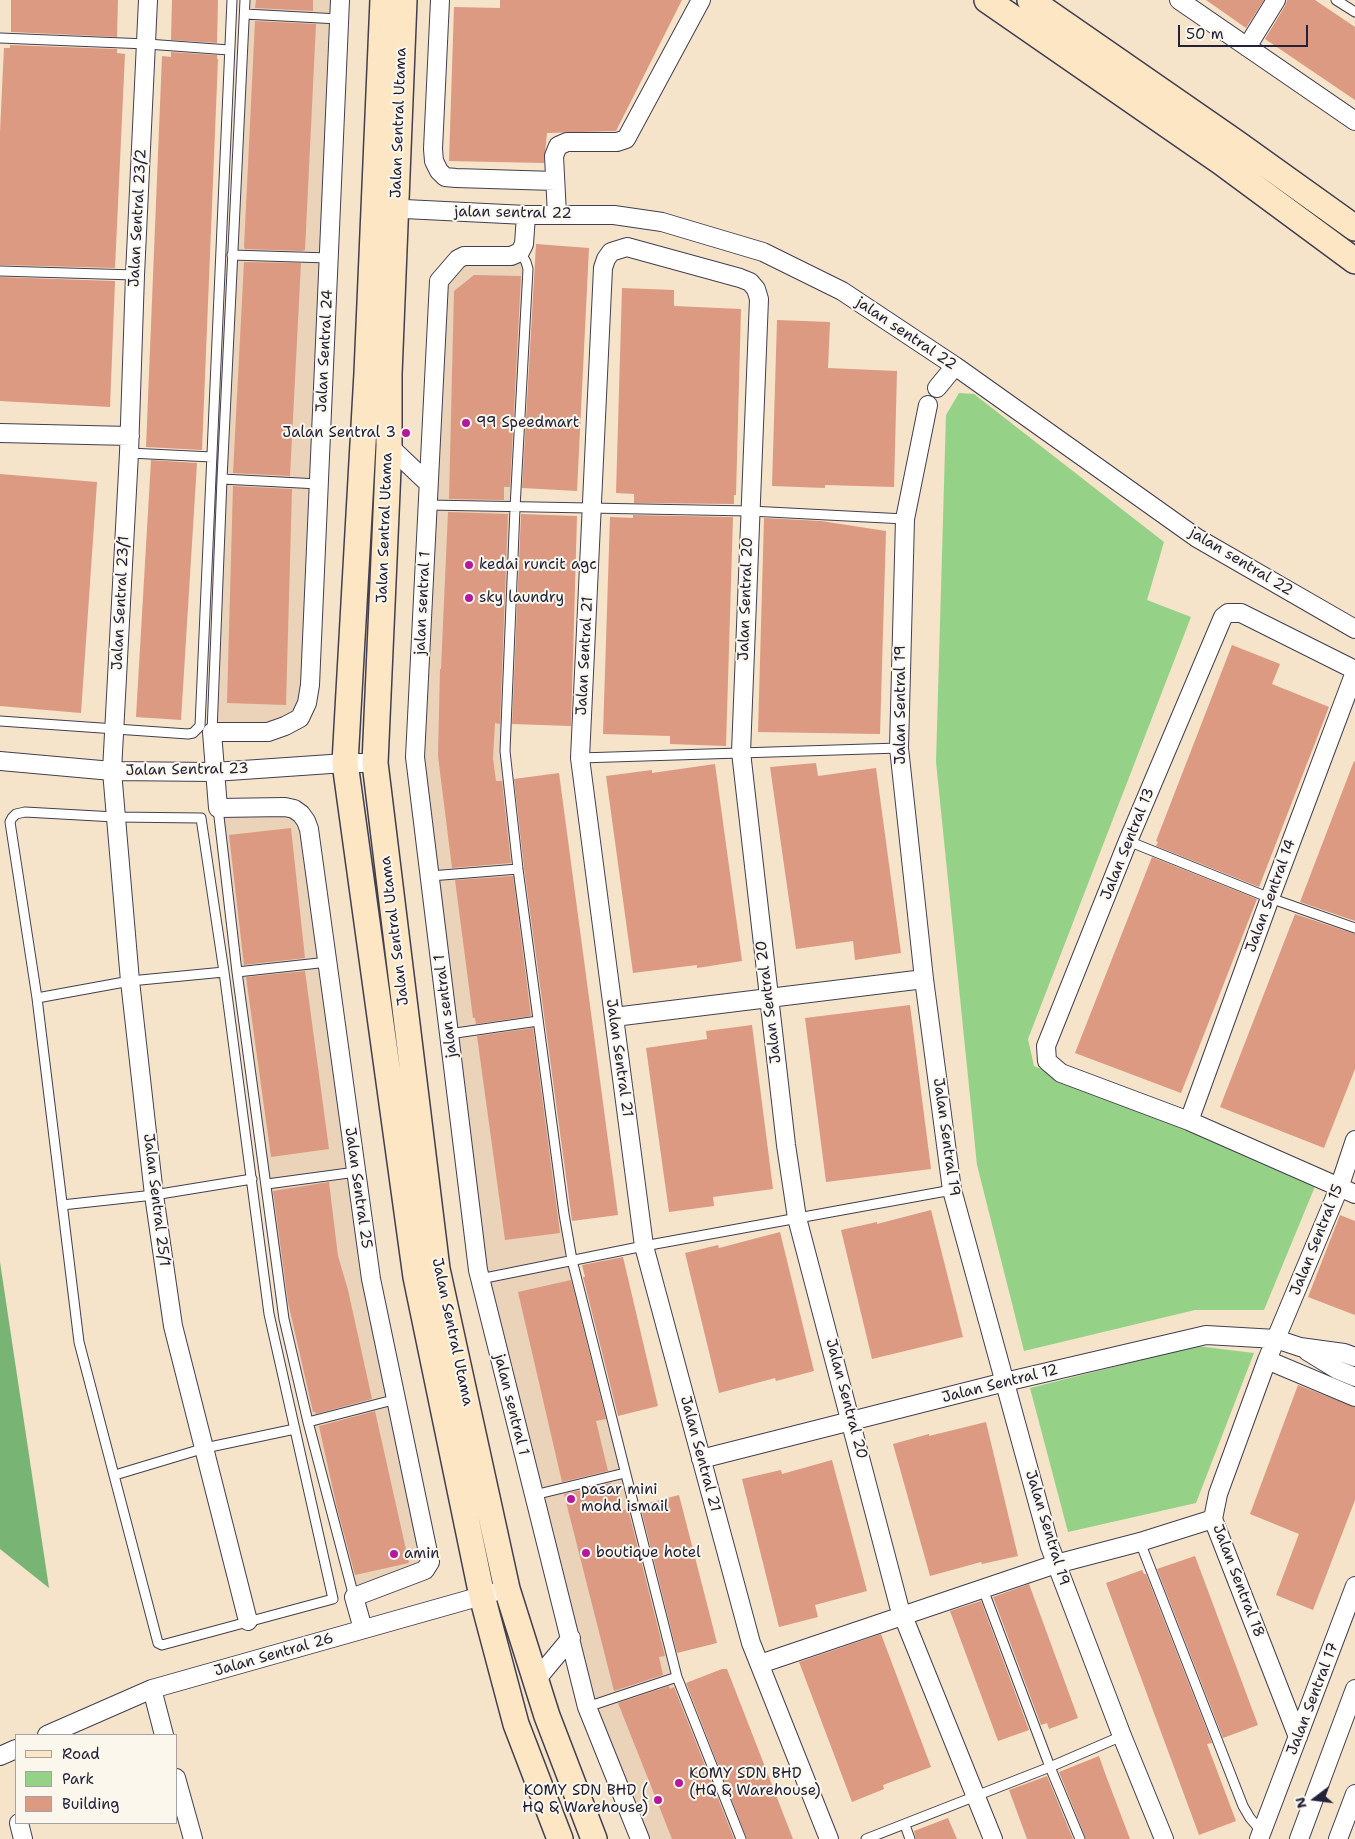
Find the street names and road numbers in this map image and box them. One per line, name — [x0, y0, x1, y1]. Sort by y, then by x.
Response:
street label: Jalan Sentral Utama — [387, 47, 411, 199]
street label: Jalan Sentral 23/2 — [125, 148, 151, 288]
street label: jalan sentral 22 — [454, 203, 572, 223]
street label: Jalan Sentral 24 — [313, 289, 337, 413]
street label: jalan sentral 22 — [852, 294, 960, 374]
street label: Jalan Sentral Utama — [373, 452, 397, 604]
street label: jalan sentral 22 — [1186, 524, 1296, 600]
street label: Jalan Sentral 23/1 — [108, 535, 134, 671]
street label: Jalan Sentral 20 — [735, 537, 757, 661]
street label: jalan sentral 1 — [411, 551, 435, 655]
street label: Jalan Sentral 21 — [573, 596, 597, 716]
street label: Jalan Sentral 19 — [892, 645, 910, 765]
street label: Jalan Sentral 23 — [125, 760, 249, 780]
street label: Jalan Sentral 13 — [1097, 785, 1159, 903]
street label: Jalan Sentral 14 — [1242, 837, 1300, 955]
street label: Jalan Sentral Utama — [377, 855, 413, 1007]
street label: Jalan Sentral 20 — [753, 940, 785, 1064]
street label: jalan sentral 1 — [431, 954, 461, 1058]
street label: Jalan Sentral 21 — [602, 998, 636, 1118]
street label: Jalan Sentral 19 — [929, 1077, 963, 1197]
street label: Jalan Sentral 25 — [341, 1126, 375, 1250]
street label: Jalan Sentral 25/1 — [139, 1132, 173, 1268]
street label: Jalan Sentral 15 — [1286, 1182, 1348, 1298]
street label: Jalan Sentral Utama — [428, 1256, 476, 1408]
street label: Jalan Sentral 20 — [821, 1337, 871, 1461]
street label: jalan sentral 1 — [490, 1353, 532, 1457]
street label: Jalan Sentral 12 — [940, 1361, 1060, 1407]
street label: Jalan Sentral 21 — [676, 1394, 724, 1514]
street label: Jalan Sentral 19 — [1021, 1468, 1073, 1588]
street label: Jalan Sentral 18 — [1208, 1522, 1268, 1640]
street label: Jalan Sentral 26 — [212, 1629, 336, 1681]
street label: Jalan Sentral 17 — [1283, 1640, 1343, 1758]

